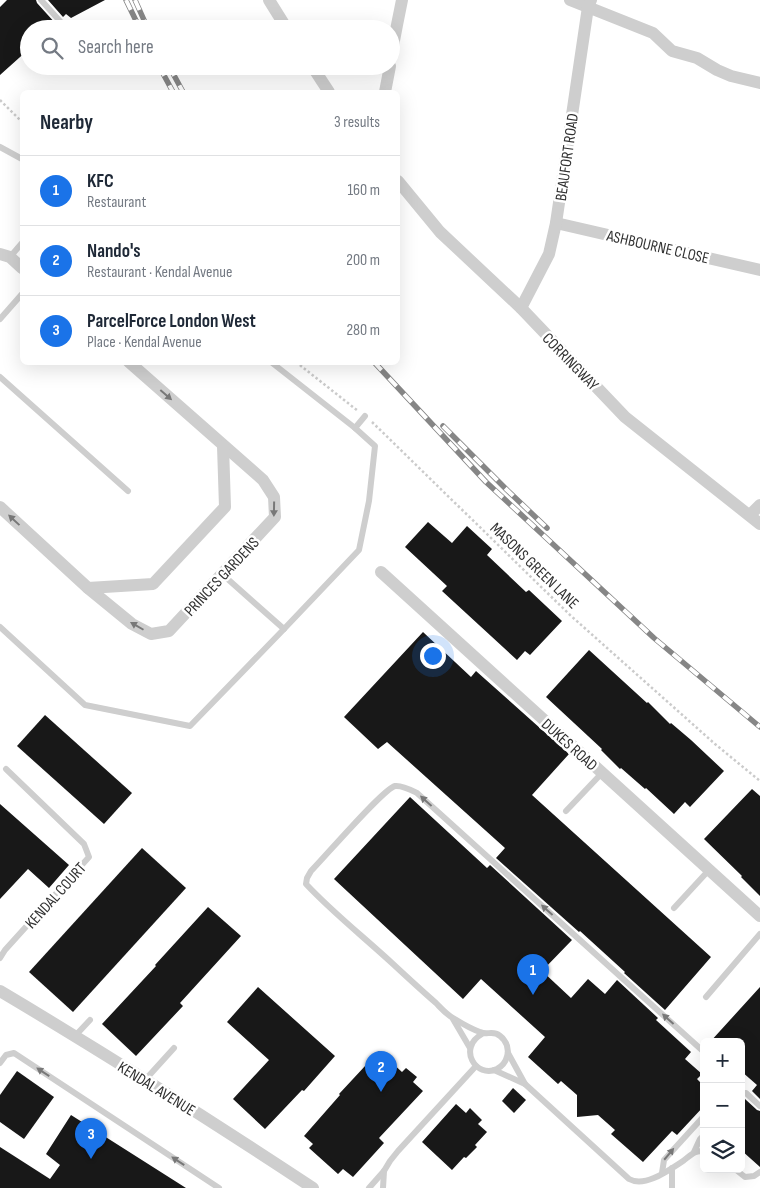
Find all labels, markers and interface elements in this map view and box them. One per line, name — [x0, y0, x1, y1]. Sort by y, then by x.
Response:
search box — [20, 20, 400, 75]
icon: search — [38, 34, 66, 62]
text: Search here — [78, 36, 154, 59]
text: Nearby — [40, 110, 93, 135]
street label: BEAUFORT ROAD — [552, 112, 583, 202]
text: 3 results — [334, 113, 380, 132]
text: KFC — [87, 170, 114, 193]
text: 1 — [53, 181, 59, 200]
text: 160 m — [347, 181, 380, 200]
text: Restaurant — [87, 193, 146, 212]
street label: ASHBOURNE CLOSE — [604, 226, 711, 268]
text: Nando's — [87, 240, 141, 263]
text: 2 — [52, 251, 60, 270]
text: 200 m — [346, 251, 380, 270]
text: Restaurant · Kendal Avenue — [87, 263, 232, 282]
text: ParcelForce London West — [87, 310, 256, 333]
text: 3 — [52, 321, 60, 340]
text: 280 m — [346, 321, 380, 340]
street label: CORRINGWAY — [538, 329, 602, 395]
text: Place · Kendal Avenue — [87, 333, 202, 352]
one-way arrow — [159, 389, 171, 401]
one-way arrow — [270, 502, 278, 518]
one-way arrow — [8, 514, 20, 526]
street label: MASONS GREEN LANE — [486, 519, 582, 613]
street label: PRINCES GARDENS — [181, 533, 264, 620]
one-way arrow — [130, 621, 143, 630]
your location — [420, 643, 446, 669]
street label: DUKES ROAD — [537, 715, 601, 775]
one-way arrow — [420, 796, 433, 807]
street label: KENDAL COURT — [22, 859, 91, 933]
one-way arrow — [540, 905, 553, 916]
pin: 1 — [517, 954, 549, 995]
one-way arrow — [662, 1013, 674, 1025]
map controls — [700, 1038, 745, 1173]
button: + — [700, 1038, 745, 1083]
pin: 2 — [365, 1051, 397, 1092]
street label: KENDAL AVENUE — [114, 1058, 198, 1121]
one-way arrow — [36, 1067, 49, 1076]
button: − — [700, 1083, 745, 1128]
pin: 3 — [75, 1118, 107, 1159]
button: layers — [700, 1128, 745, 1173]
one-way arrow — [664, 1148, 675, 1161]
one-way arrow — [171, 1156, 185, 1166]

